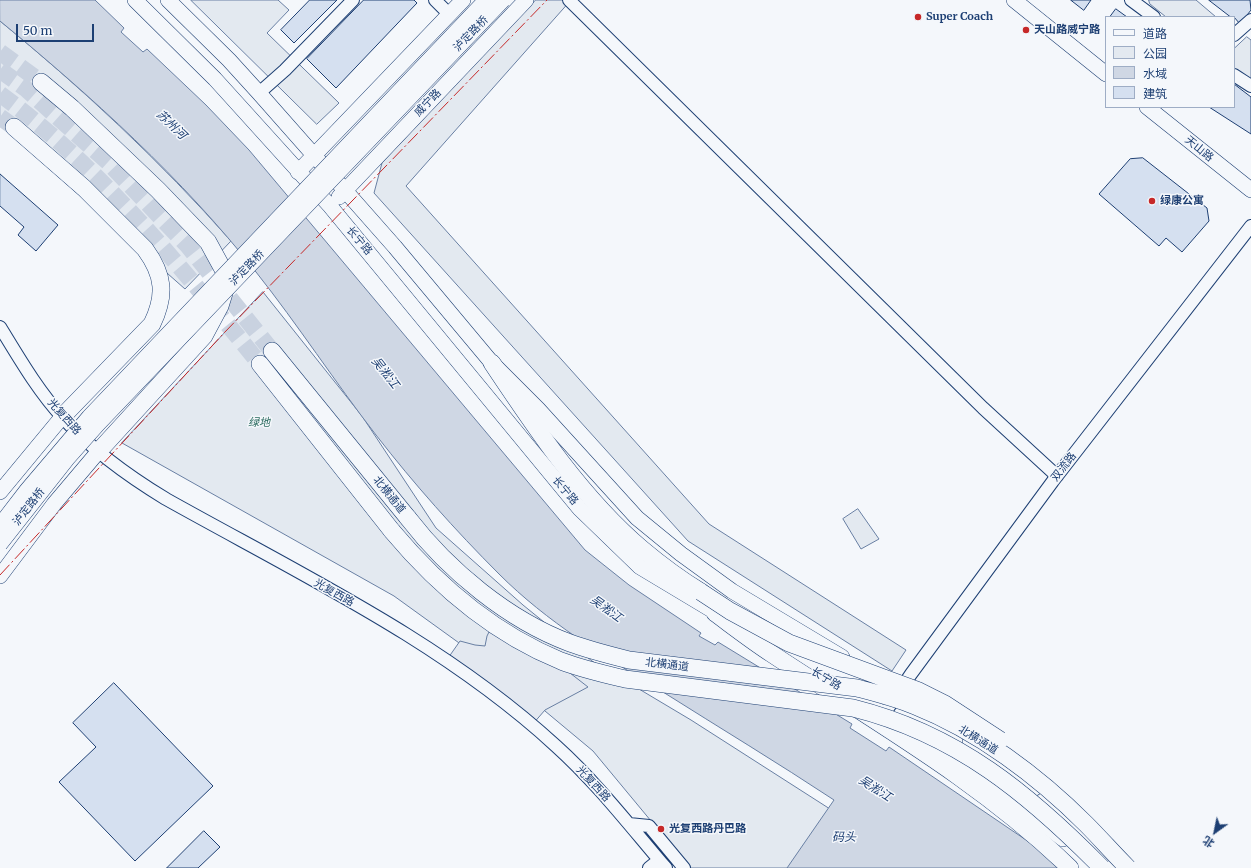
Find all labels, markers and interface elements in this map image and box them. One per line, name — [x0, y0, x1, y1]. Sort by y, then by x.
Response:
place label: Super Coach — [926, 10, 993, 24]
marker: Super Coach — [913, 12, 923, 22]
street label: 泸定路桥 — [451, 14, 491, 54]
scale bar — [18, 16, 96, 42]
legend — [1105, 16, 1235, 108]
text: 50 m — [23, 23, 52, 38]
place label: 天山路威宁路 — [1034, 23, 1100, 37]
marker: 天山路威宁路 — [1021, 25, 1031, 35]
text: 道路 — [1143, 26, 1167, 41]
text: 公园 — [1143, 46, 1167, 61]
text: 水域 — [1143, 66, 1167, 81]
text: 建筑 — [1143, 86, 1167, 101]
street label: 威宁路 — [412, 87, 444, 119]
water label: 苏州河 — [153, 107, 189, 143]
street label: 天山路 — [1182, 133, 1216, 165]
place label: 绿康公寓 — [1160, 194, 1204, 208]
marker: 绿康公寓 — [1147, 196, 1157, 206]
street label: 长宁路 — [343, 224, 375, 258]
street label: 泸定路桥 — [227, 248, 267, 288]
water label: 吴淞江 — [368, 354, 402, 392]
street label: 光复西路 — [44, 396, 84, 438]
park label: 绿地 — [248, 416, 270, 430]
street label: 双流路 — [1049, 450, 1079, 484]
street label: 北横通道 — [370, 474, 408, 516]
street label: 长宁路 — [549, 474, 581, 508]
street label: 泸定路桥 — [10, 486, 48, 528]
street label: 光复西路 — [312, 577, 356, 609]
water label: 吴淞江 — [587, 593, 625, 625]
street label: 北横通道 — [644, 656, 690, 674]
street label: 长宁路 — [808, 665, 844, 693]
street label: 北横通道 — [956, 723, 1000, 757]
street label: 光复西路 — [573, 763, 613, 805]
water label: 吴淞江 — [856, 773, 894, 805]
north arrow — [1195, 812, 1235, 852]
place label: 光复西路丹巴路 — [669, 822, 746, 836]
marker: 光复西路丹巴路 — [656, 824, 666, 834]
water label: 码头 — [832, 831, 856, 845]
text: 北 — [1200, 833, 1217, 851]

